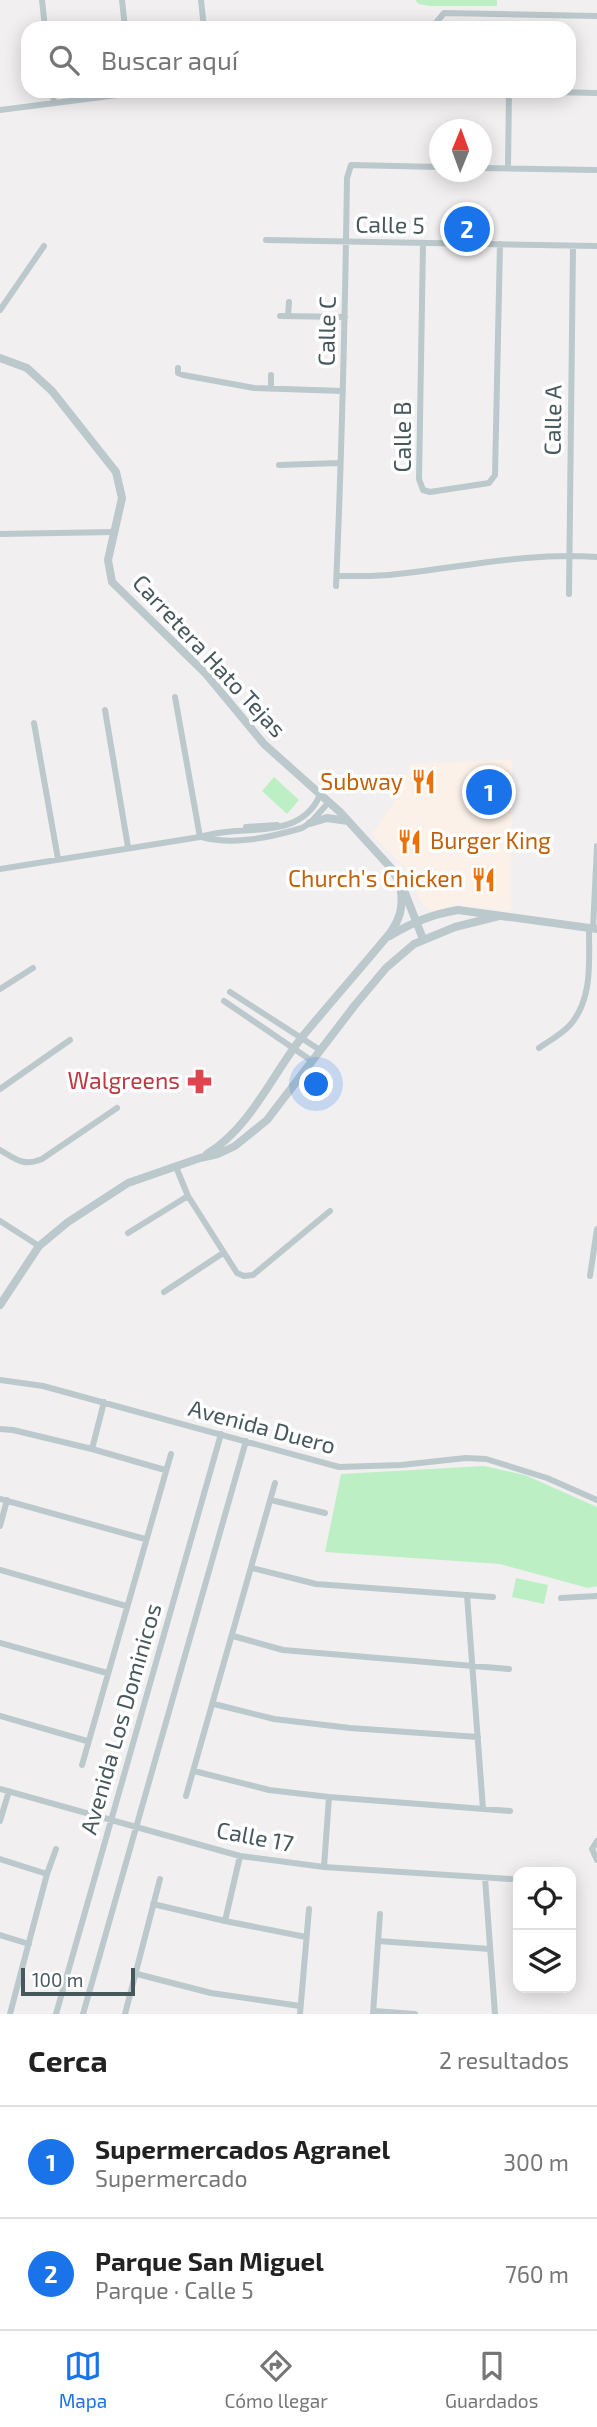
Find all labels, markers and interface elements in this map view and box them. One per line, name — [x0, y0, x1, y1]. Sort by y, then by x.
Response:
search box — [21, 21, 576, 98]
icon: search — [45, 41, 83, 79]
text: Buscar aquí — [101, 44, 238, 75]
north arrow — [429, 119, 492, 182]
pin: 2 — [444, 203, 490, 255]
street label: Calle 5 — [355, 209, 425, 239]
street label: Calle C — [311, 296, 341, 366]
street label: Calle A — [537, 384, 567, 456]
street label: Calle B — [388, 401, 416, 473]
street label: Carretera Hato Tejas — [127, 568, 292, 742]
pin: 1 — [466, 766, 512, 818]
place label: Subway — [320, 767, 403, 795]
restaurant icon: Subway — [409, 768, 437, 796]
place label: Burger King — [430, 826, 551, 854]
restaurant icon: Burger King — [396, 827, 424, 855]
place label: Church's Chicken — [288, 864, 463, 892]
restaurant icon: Church's Chicken — [469, 865, 497, 893]
place label: Walgreens — [68, 1066, 180, 1094]
pharmacy icon: Walgreens — [186, 1067, 214, 1095]
your location — [299, 1067, 333, 1101]
street label: Avenida Duero — [186, 1393, 339, 1459]
street label: Avenida Los Dominicos — [74, 1600, 166, 1837]
street label: Calle 17 — [214, 1815, 296, 1857]
map controls — [513, 1867, 576, 1993]
button: locate — [513, 1867, 576, 1930]
button: layers — [513, 1930, 576, 1993]
scale bar — [21, 1965, 135, 1997]
text: 100 m — [32, 1968, 83, 1991]
text: Cerca — [28, 2042, 108, 2078]
text: 2 resultados — [439, 2046, 569, 2074]
text: Supermercados Agranel — [95, 2133, 390, 2164]
text: 1 — [46, 2148, 56, 2176]
text: 300 m — [503, 2148, 569, 2176]
text: Supermercado — [95, 2164, 247, 2192]
text: Parque San Miguel — [95, 2245, 324, 2276]
text: 2 — [44, 2260, 58, 2288]
text: 760 m — [505, 2260, 569, 2288]
text: Parque · Calle 5 — [95, 2276, 254, 2304]
tab: Mapa — [59, 2347, 107, 2412]
tab: Cómo llegar — [224, 2347, 328, 2412]
tab: Guardados — [445, 2347, 538, 2412]

